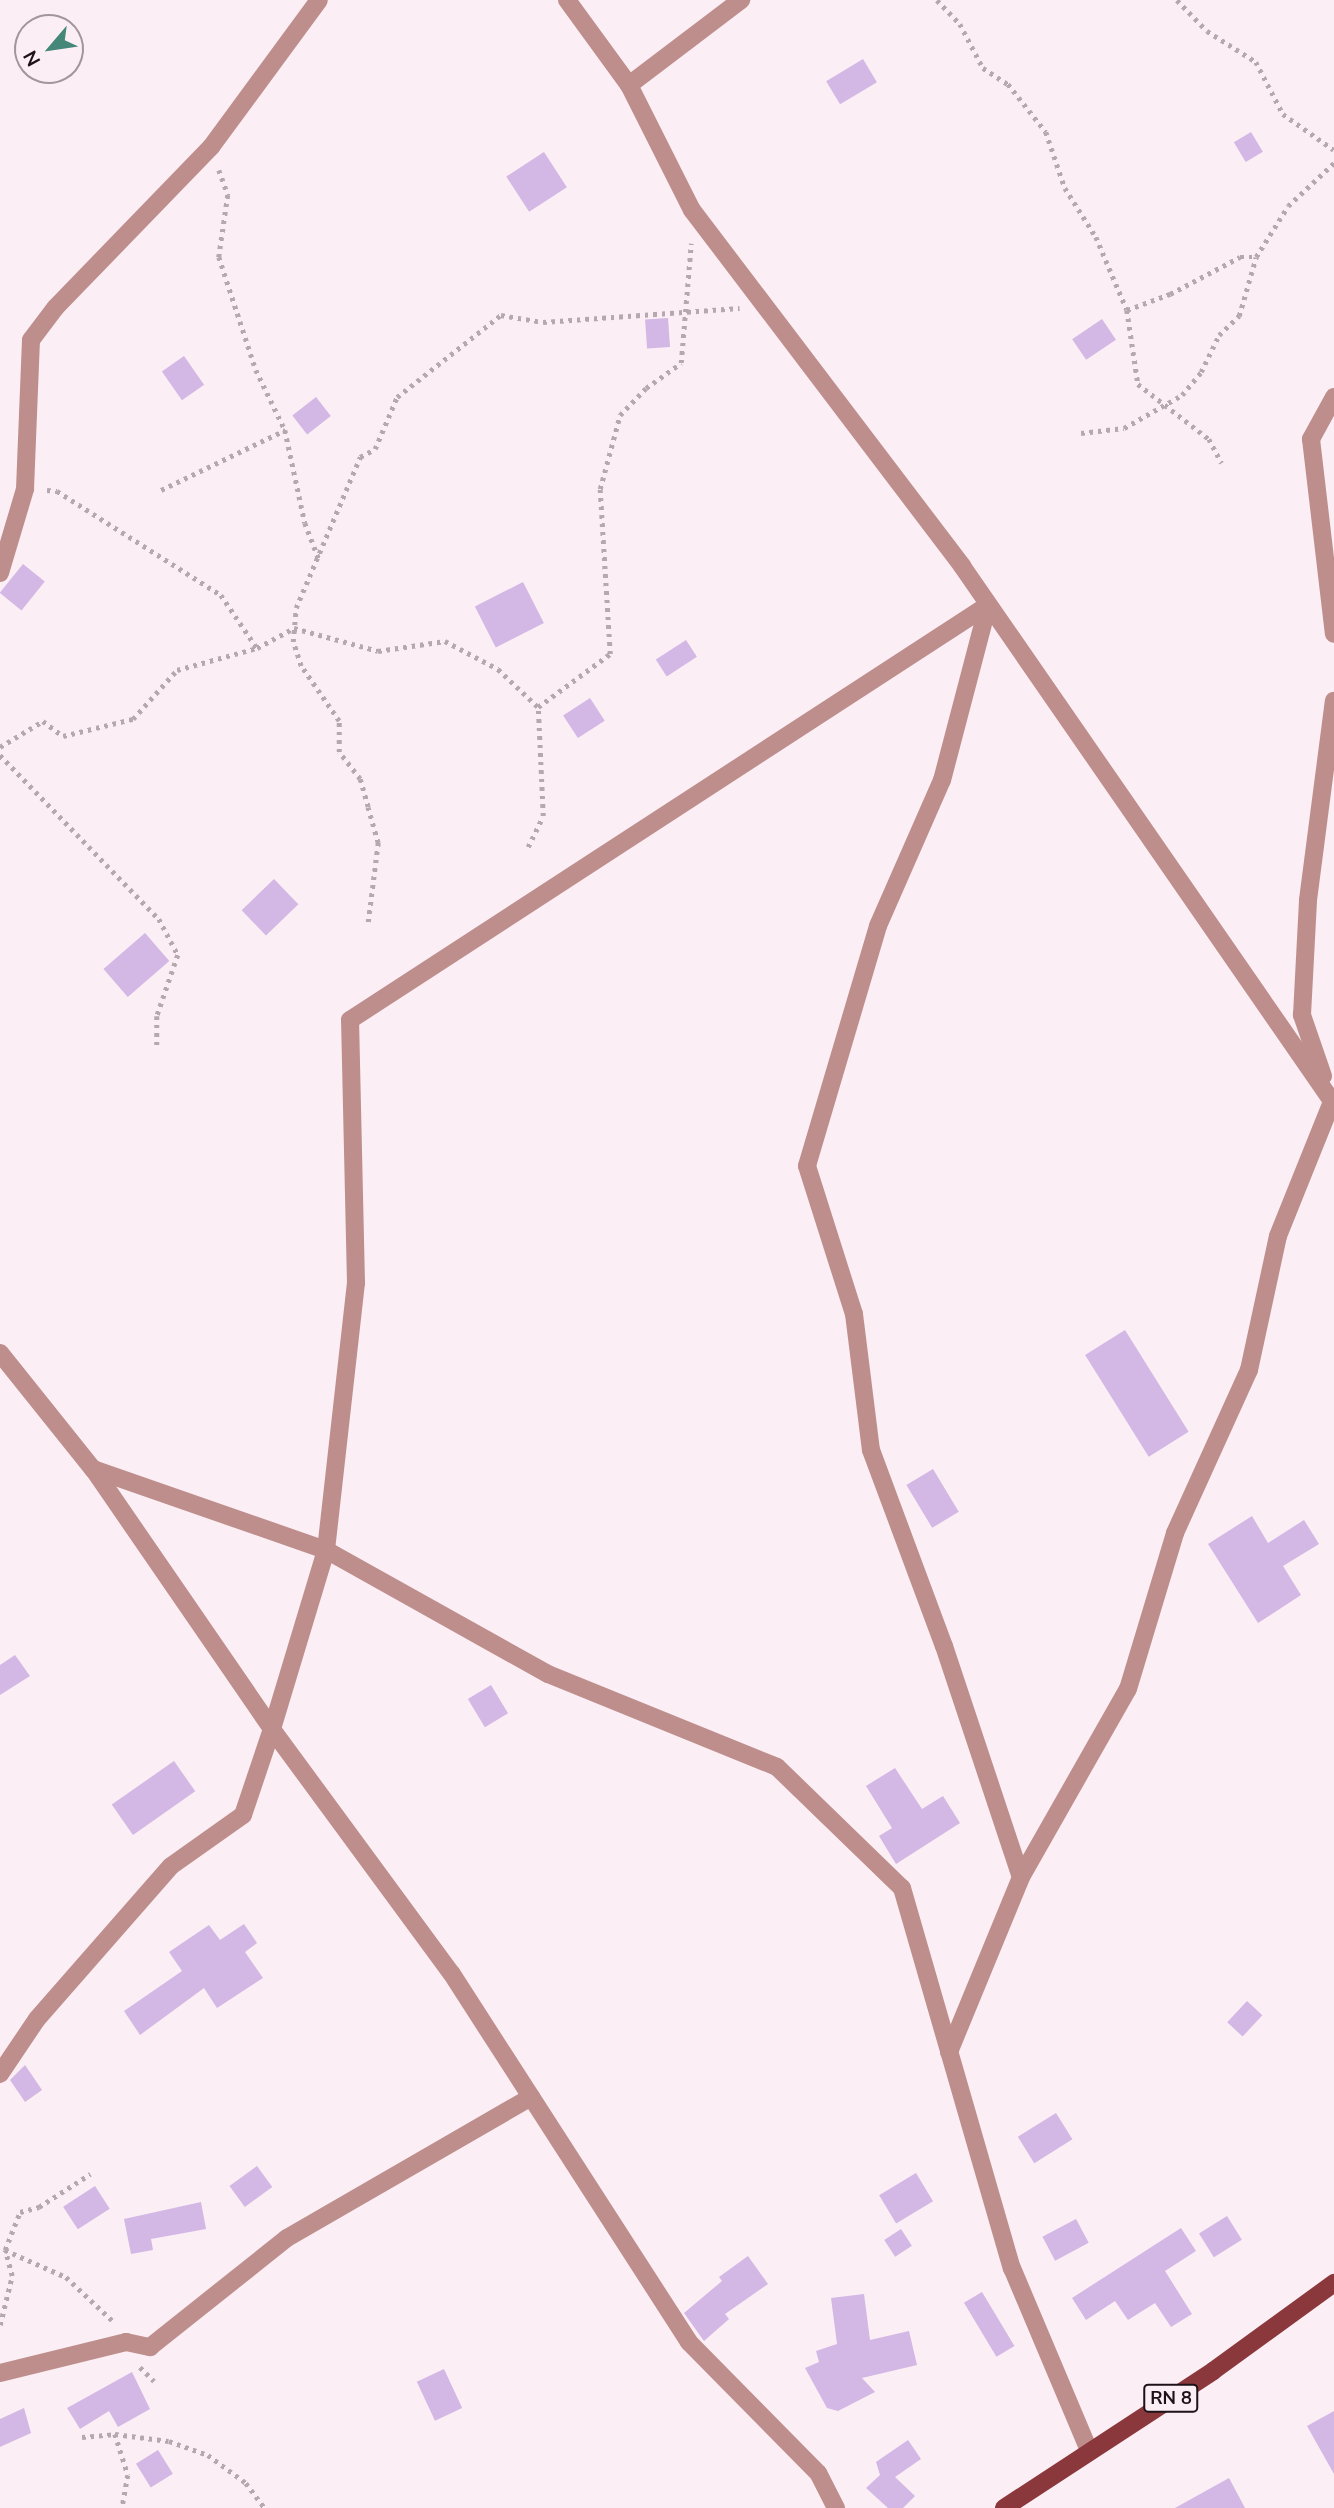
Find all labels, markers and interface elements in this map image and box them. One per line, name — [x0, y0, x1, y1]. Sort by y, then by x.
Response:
north arrow — [14, 14, 84, 84]
text: N — [18, 46, 47, 71]
road number: RN 8 — [1143, 2384, 1199, 2412]

